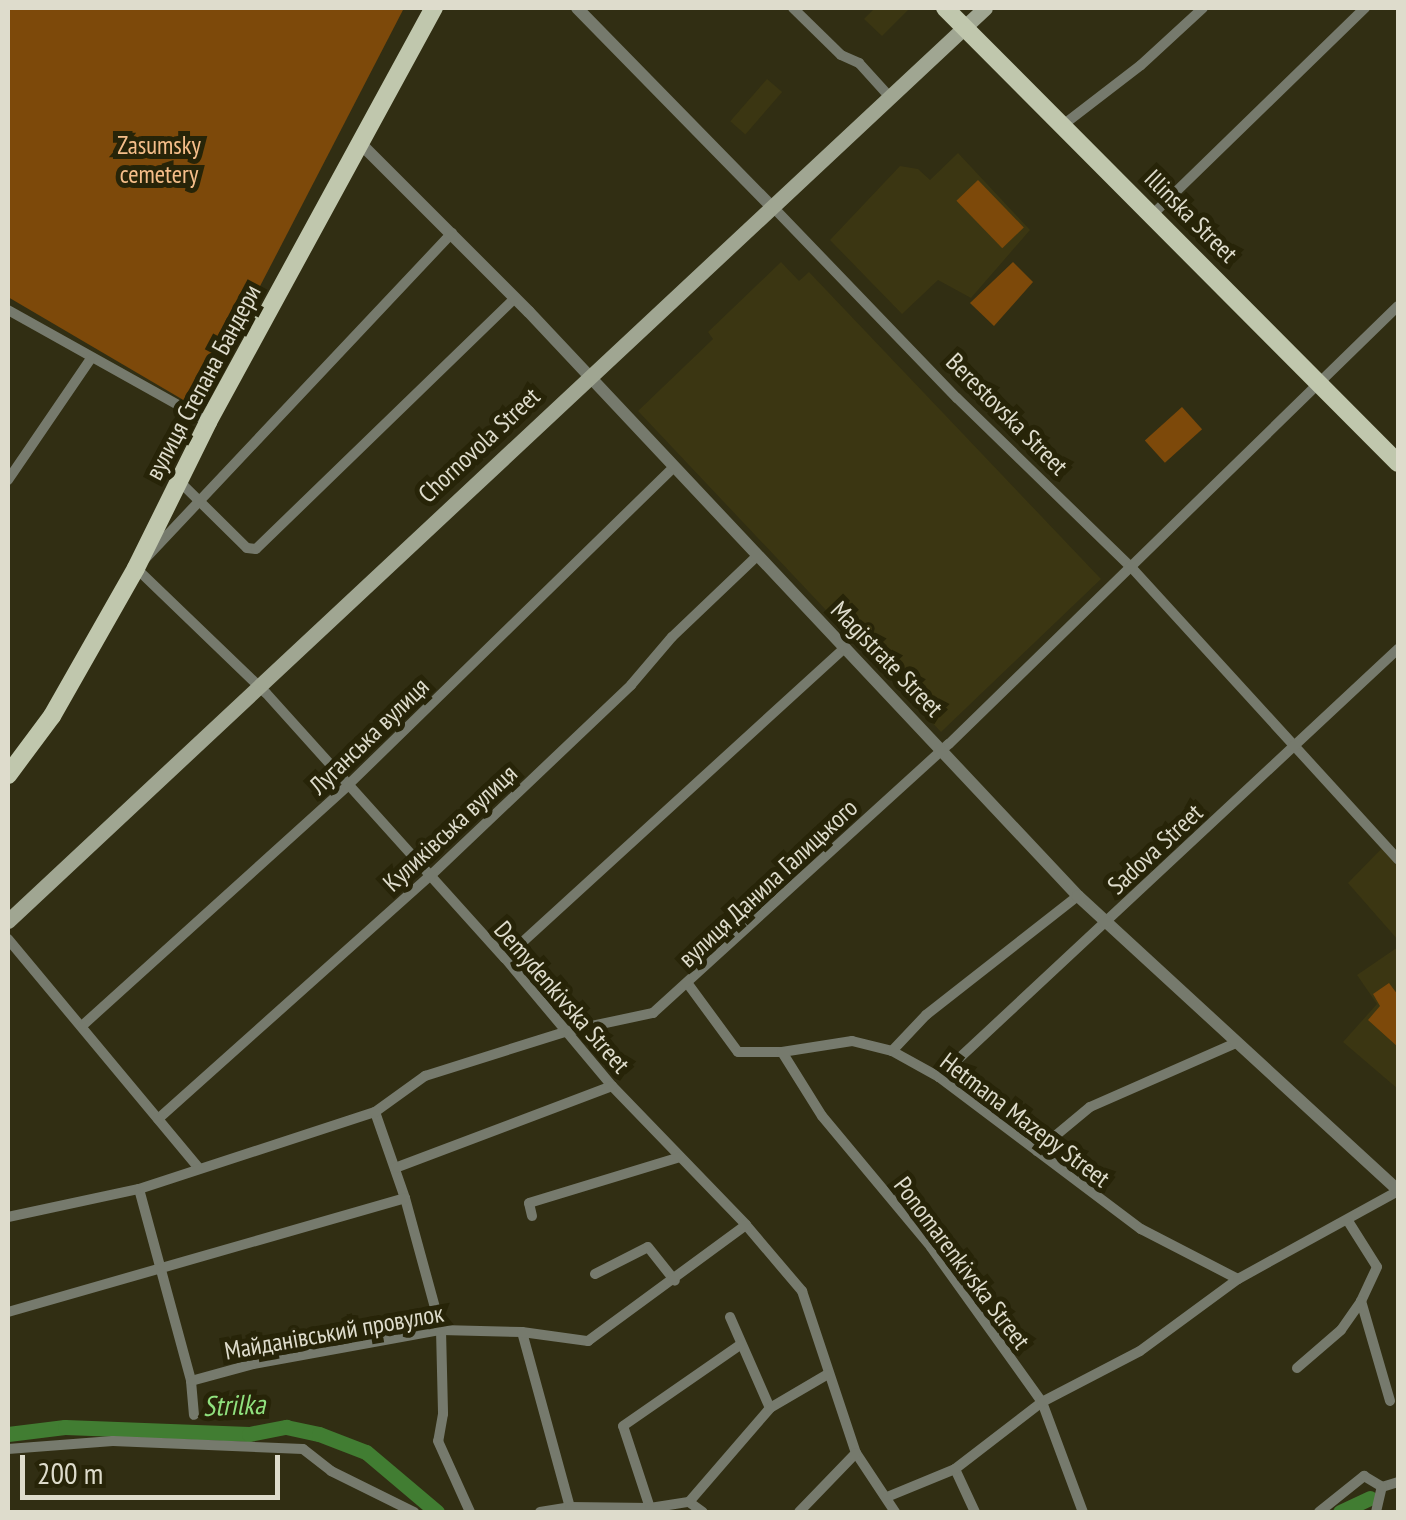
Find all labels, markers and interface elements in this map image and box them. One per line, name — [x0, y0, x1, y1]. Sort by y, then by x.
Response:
park label: Zasumsky cemetery — [117, 131, 201, 190]
street label: Illinska Street — [1138, 163, 1244, 269]
street label: вулиця Степана Бандери — [139, 279, 267, 485]
street label: Berestovska Street — [940, 347, 1074, 481]
street label: Chornovola Street — [412, 381, 546, 509]
street label: Magistrate Street — [825, 595, 949, 723]
street label: Луганська вулиця — [303, 672, 435, 800]
street label: Куликівська вулиця — [377, 758, 523, 898]
street label: вулиця Данила Галицького — [672, 792, 864, 974]
street label: Sadova Street — [1101, 798, 1209, 900]
street label: Demydenkivska Street — [488, 915, 636, 1079]
street label: Hetmana Mazepy Street — [934, 1046, 1116, 1194]
street label: Ponomarenkivska Street — [888, 1171, 1036, 1355]
street label: Майданівський провулок — [222, 1298, 446, 1366]
water label: Strilka — [202, 1387, 266, 1423]
scale bar — [25, 1435, 285, 1497]
text: 200 m — [37, 1453, 103, 1492]

